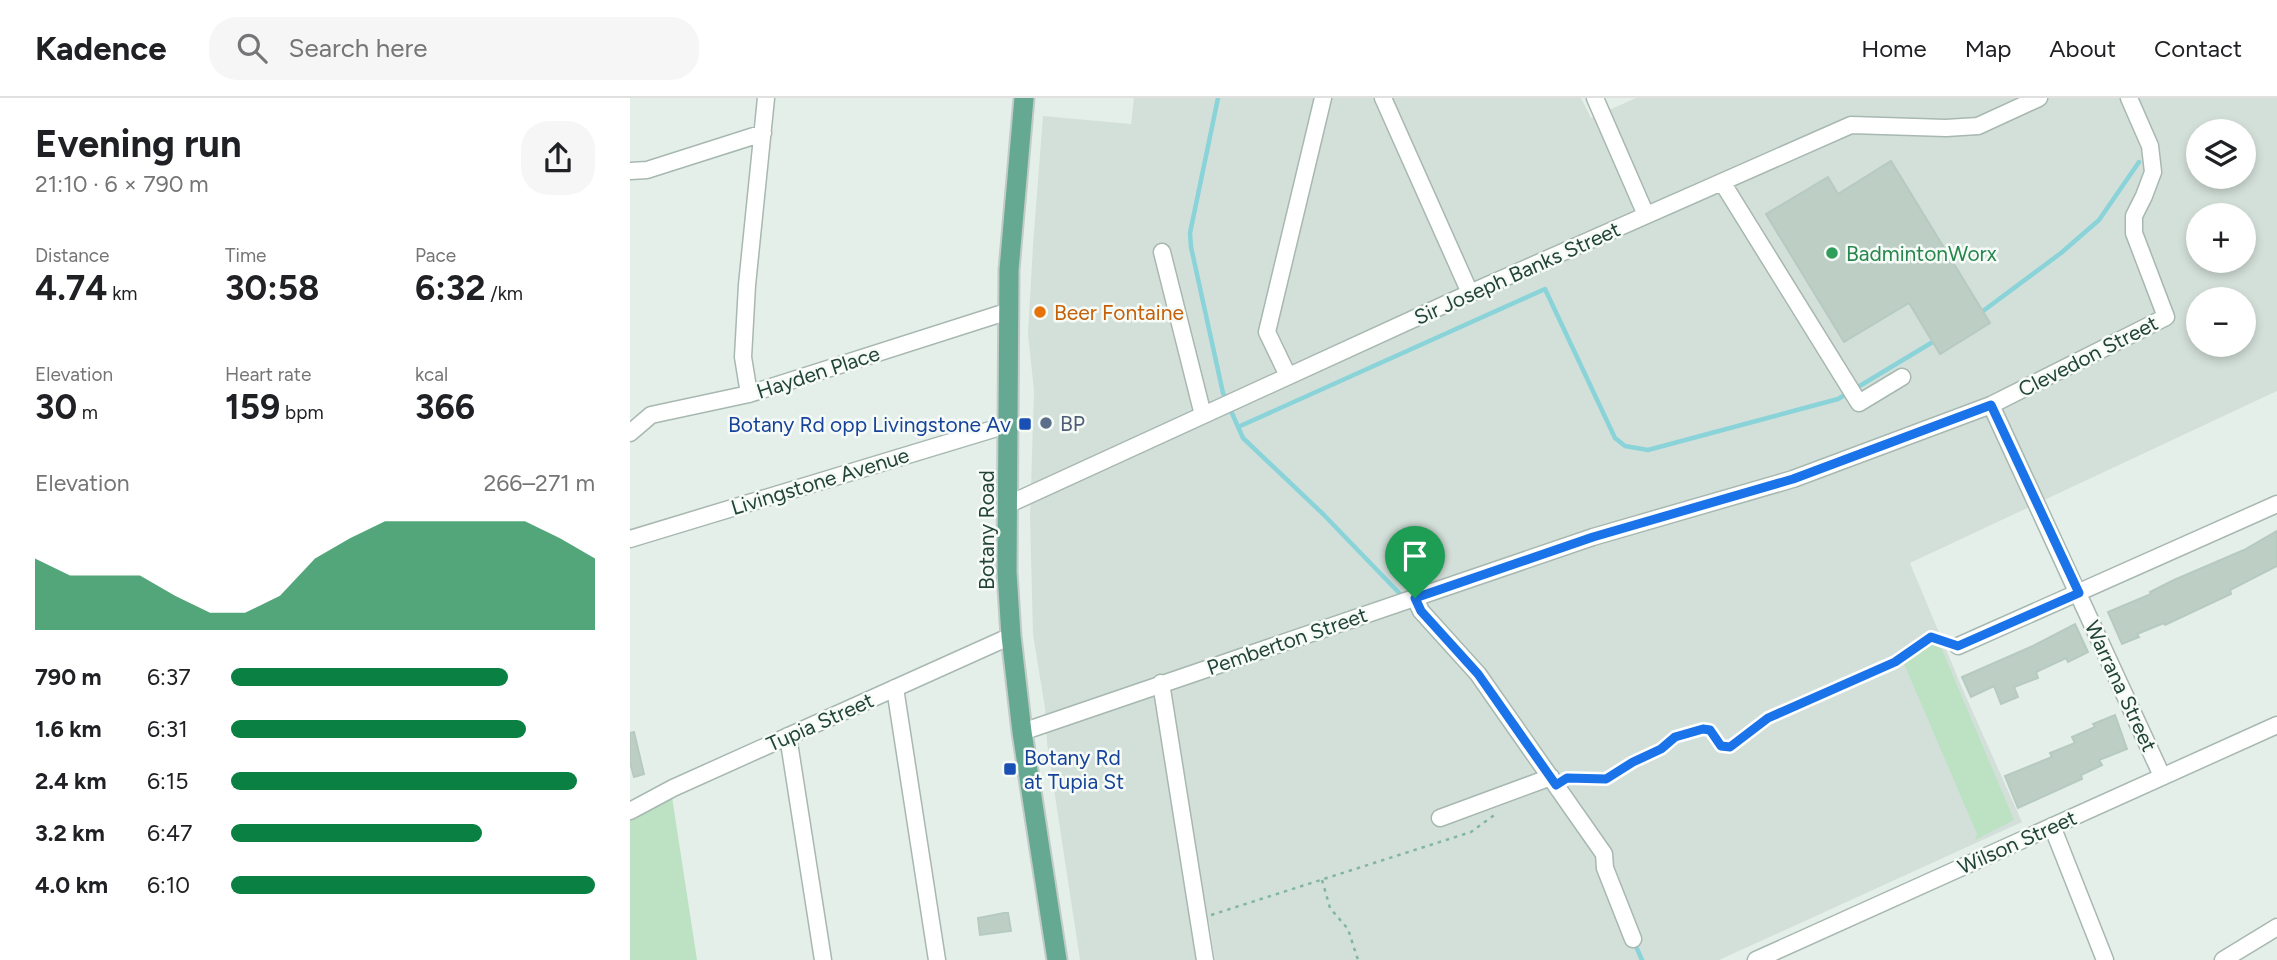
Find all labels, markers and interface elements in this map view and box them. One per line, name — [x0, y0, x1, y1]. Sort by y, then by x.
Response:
search box — [209, 17, 699, 80]
text: Kadence — [35, 29, 167, 68]
icon: search — [233, 29, 271, 67]
text: Search here — [289, 32, 427, 64]
text: Home — [1861, 34, 1927, 63]
text: Map — [1965, 34, 2011, 63]
text: About — [2049, 34, 2116, 63]
text: Contact — [2154, 34, 2242, 63]
map controls — [2186, 119, 2256, 357]
button: layers — [2186, 119, 2256, 189]
text: Evening run — [35, 121, 242, 167]
button: share — [521, 121, 595, 195]
text: 21:10 · 6 × 790 m — [35, 170, 209, 198]
button: + — [2186, 203, 2256, 273]
street label: Sir Joseph Banks Street — [1410, 216, 1624, 330]
place label: BadmintonWorx — [1846, 241, 1997, 266]
text: Distance — [35, 244, 109, 267]
text: Time — [225, 244, 266, 267]
text: Pace — [415, 244, 456, 267]
marker: BadmintonWorx — [1824, 245, 1840, 261]
text: 4.74 — [35, 267, 107, 309]
text: 30:58 — [225, 267, 319, 309]
text: 6:32 — [415, 267, 486, 309]
text: km — [107, 282, 138, 305]
text: /km — [486, 282, 523, 305]
button: − — [2186, 287, 2256, 357]
place label: Beer Fontaine — [1054, 300, 1184, 325]
marker: Beer Fontaine — [1032, 304, 1048, 320]
street label: Clevedon Street — [2014, 310, 2162, 402]
street label: Hayden Place — [753, 340, 883, 404]
text: Elevation — [35, 363, 113, 386]
text: Heart rate — [225, 363, 311, 386]
text: kcal — [415, 363, 448, 386]
text: 30 — [35, 386, 77, 428]
text: 159 — [225, 386, 280, 428]
text: 366 — [415, 386, 475, 428]
text: m — [77, 401, 98, 424]
text: bpm — [280, 401, 324, 424]
place label: BP — [1060, 411, 1085, 436]
place label: Botany Rd opp Livingstone Av — [728, 412, 1011, 437]
marker: BP — [1038, 415, 1054, 431]
marker: Botany Rd opp Livingstone Av — [1017, 416, 1033, 432]
street label: Livingstone Avenue — [728, 442, 912, 520]
text: Elevation — [35, 469, 130, 497]
text: 266–271 m — [483, 469, 595, 497]
street label: Botany Road — [974, 470, 999, 590]
pin — [1385, 526, 1445, 598]
icon: arrive — [1396, 537, 1434, 575]
street label: Pemberton Street — [1204, 602, 1371, 680]
street label: Warrana Street — [2080, 617, 2162, 755]
text: 790 m — [35, 663, 102, 691]
text: 6:37 — [147, 663, 191, 691]
street label: Tupia Street — [763, 687, 877, 757]
text: 1.6 km — [35, 715, 102, 743]
text: 6:31 — [147, 715, 188, 743]
place label: Botany Rd at Tupia St — [1024, 745, 1124, 794]
marker: Botany Rd at Tupia St — [1002, 761, 1018, 777]
text: 2.4 km — [35, 767, 106, 795]
text: 6:15 — [147, 767, 189, 795]
street label: Wilson Street — [1954, 805, 2080, 879]
text: 3.2 km — [35, 819, 105, 847]
text: 6:47 — [147, 819, 192, 847]
text: 4.0 km — [35, 871, 108, 899]
text: 6:10 — [147, 871, 190, 899]

